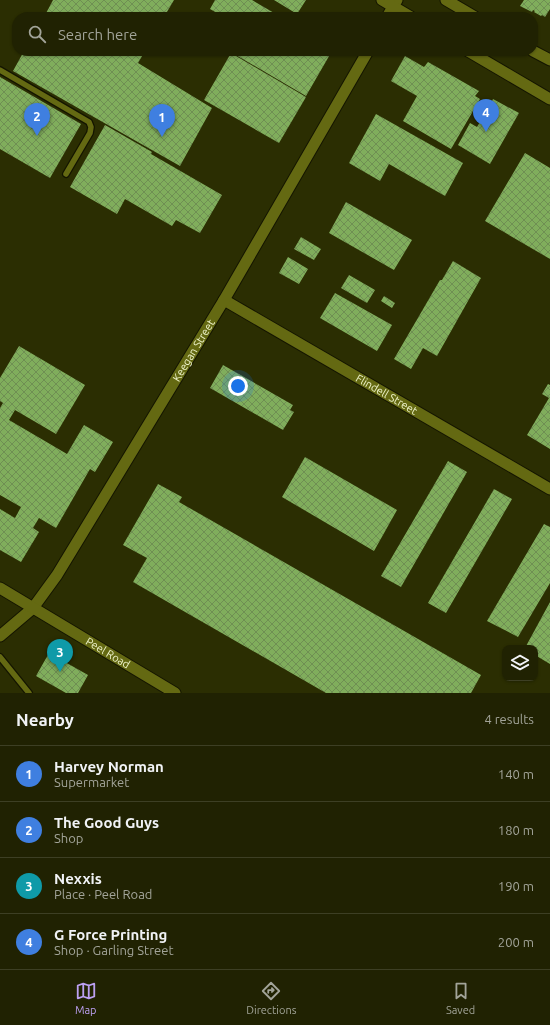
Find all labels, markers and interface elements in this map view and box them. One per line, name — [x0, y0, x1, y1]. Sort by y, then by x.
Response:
search box — [12, 12, 538, 56]
icon: search — [26, 23, 48, 45]
text: Search here — [58, 26, 137, 43]
pin: 4 — [473, 99, 499, 132]
pin: 2 — [24, 103, 50, 136]
pin: 1 — [149, 104, 175, 137]
street label: Keegan Street — [170, 317, 217, 383]
street label: Flindell Street — [354, 372, 420, 417]
your location — [228, 376, 248, 396]
street label: Peel Road — [84, 635, 132, 671]
pin: 3 — [47, 639, 73, 672]
map controls — [502, 645, 538, 681]
button: layers — [502, 645, 538, 681]
text: Nearby — [16, 710, 74, 729]
text: 4 results — [484, 712, 534, 726]
text: Harvey Norman — [54, 758, 164, 775]
text: 1 — [25, 767, 33, 781]
text: 140 m — [498, 767, 534, 781]
text: Supermarket — [54, 775, 129, 789]
text: The Good Guys — [54, 814, 159, 831]
text: 2 — [25, 823, 33, 837]
text: 180 m — [498, 823, 534, 837]
text: Shop — [54, 831, 83, 845]
text: Nexxis — [54, 870, 102, 887]
text: 3 — [25, 879, 33, 893]
text: 190 m — [498, 879, 534, 893]
text: Place · Peel Road — [54, 887, 152, 901]
text: G Force Printing — [54, 926, 167, 943]
text: 4 — [25, 935, 33, 949]
text: 200 m — [498, 935, 534, 949]
text: Shop · Garling Street — [54, 943, 174, 957]
tab: Map — [75, 980, 97, 1016]
tab: Directions — [246, 980, 296, 1016]
tab: Saved — [446, 980, 475, 1016]

